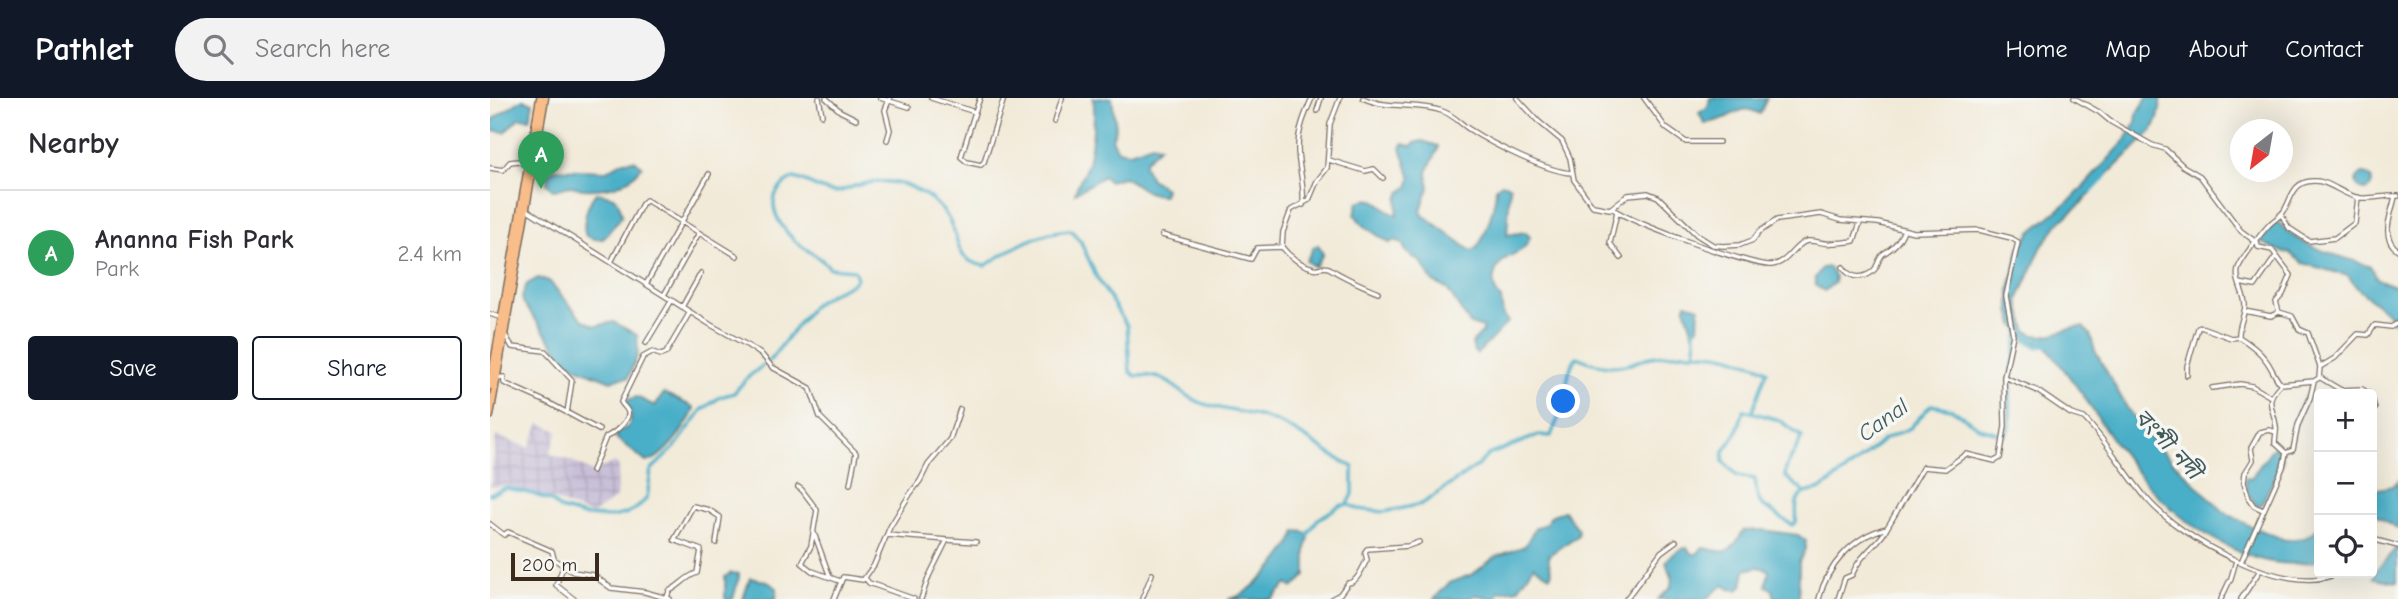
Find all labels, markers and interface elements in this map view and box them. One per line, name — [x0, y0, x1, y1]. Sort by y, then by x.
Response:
search box — [175, 18, 665, 81]
text: Pathlet — [35, 30, 133, 68]
icon: search — [199, 30, 237, 68]
text: Search here — [255, 34, 390, 64]
text: Home — [2006, 35, 2067, 63]
text: Map — [2105, 35, 2151, 63]
text: About — [2189, 35, 2247, 63]
text: Contact — [2285, 35, 2363, 63]
north arrow — [2230, 119, 2293, 182]
text: Nearby — [28, 126, 119, 161]
pin: A — [518, 131, 564, 189]
text: Ananna Fish Park — [95, 225, 294, 255]
text: A — [45, 240, 57, 267]
text: 2.4 km — [397, 240, 462, 267]
text: Park — [95, 255, 139, 282]
button: Save — [28, 336, 238, 400]
button: Share — [252, 336, 462, 400]
your location — [1546, 384, 1580, 418]
map controls — [2314, 389, 2377, 578]
button: + — [2314, 389, 2377, 452]
water label: Canal — [1853, 392, 1914, 447]
water label: বংশী নদী — [2129, 403, 2210, 487]
button: − — [2314, 452, 2377, 515]
button: locate — [2314, 515, 2377, 578]
scale bar — [511, 550, 598, 582]
text: 200 m — [522, 554, 577, 576]

